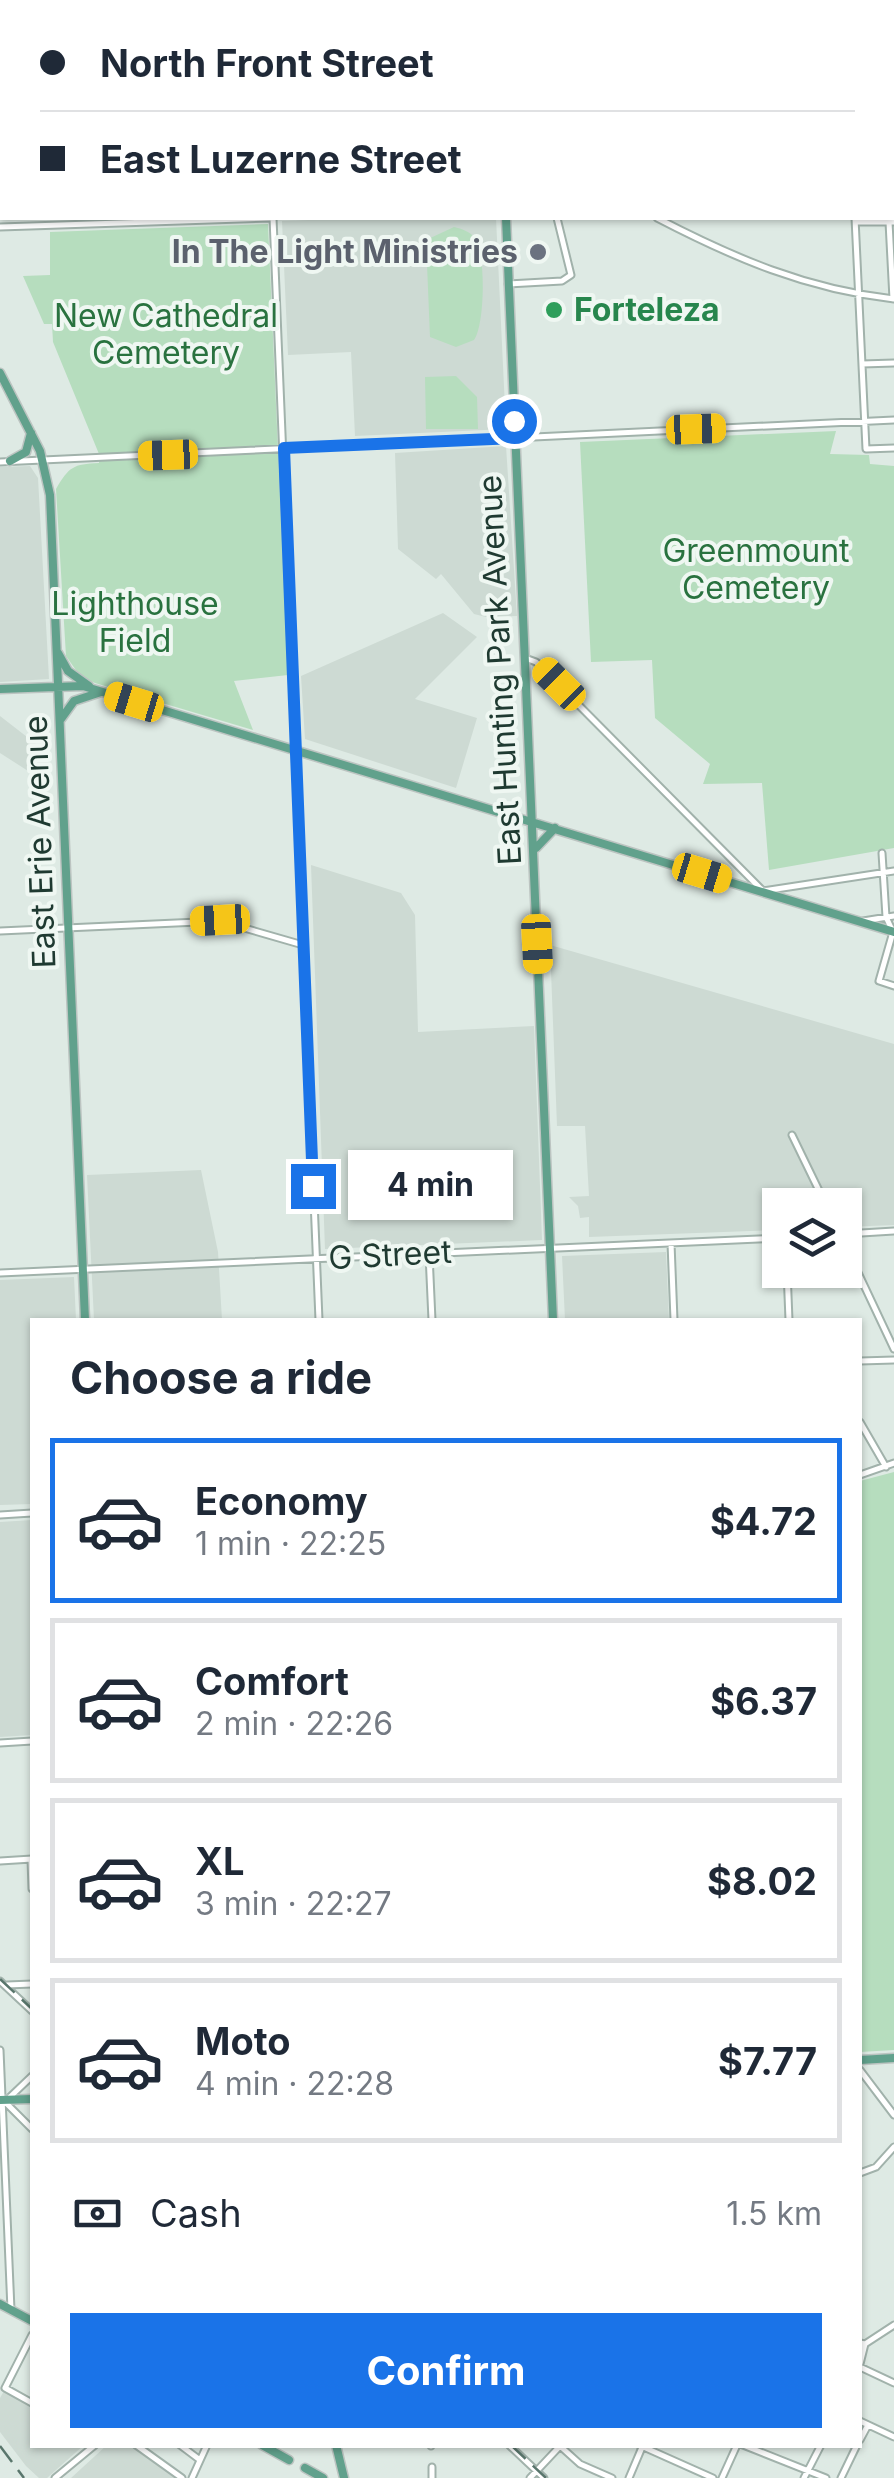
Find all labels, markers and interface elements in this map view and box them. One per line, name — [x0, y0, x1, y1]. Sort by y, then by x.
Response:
text: North Front Street — [100, 40, 434, 86]
text: East Luzerne Street — [100, 136, 462, 182]
place label: In The Light Ministries — [172, 232, 518, 271]
marker: In The Light Ministries — [527, 241, 549, 263]
place label: Forteleza — [574, 290, 720, 329]
park label: New Cathedral Cemetery — [54, 296, 278, 372]
marker: Forteleza — [543, 299, 565, 321]
route start — [492, 399, 537, 444]
car — [665, 413, 727, 445]
car — [137, 439, 199, 471]
street label: East Hunting Park Avenue — [470, 474, 529, 866]
park label: Greenmount Cemetery — [662, 531, 850, 607]
park label: Lighthouse Field — [51, 584, 219, 660]
car — [527, 652, 591, 716]
car — [101, 679, 167, 725]
street label: East Erie Avenue — [16, 715, 63, 969]
car — [669, 850, 735, 896]
car — [189, 903, 251, 937]
car — [520, 913, 554, 975]
callout: 4 min — [348, 1151, 513, 1221]
route end — [291, 1164, 336, 1209]
text: 4 min — [387, 1165, 474, 1204]
map controls — [762, 1188, 862, 1288]
button: layers — [762, 1188, 862, 1288]
street label: G Street — [327, 1232, 452, 1277]
text: Choose a ride — [70, 1350, 372, 1405]
icon: car — [75, 1476, 165, 1566]
text: Economy — [195, 1478, 368, 1524]
text: $4.72 — [710, 1498, 817, 1544]
text: 1 min · 22:25 — [195, 1524, 386, 1563]
icon: car — [75, 1656, 165, 1746]
text: Comfort — [195, 1658, 349, 1704]
text: $6.37 — [710, 1678, 817, 1724]
text: 2 min · 22:26 — [195, 1704, 393, 1743]
icon: car — [75, 1836, 165, 1926]
text: XL — [195, 1838, 245, 1884]
text: $8.02 — [707, 1858, 817, 1904]
text: 3 min · 22:27 — [195, 1884, 392, 1923]
icon: car — [75, 2016, 165, 2106]
text: Moto — [195, 2018, 291, 2064]
text: $7.77 — [718, 2038, 817, 2084]
text: 4 min · 22:28 — [195, 2064, 394, 2103]
icon: cash — [70, 2186, 125, 2241]
text: Cash — [150, 2190, 242, 2236]
text: 1.5 km — [726, 2194, 822, 2233]
button: Confirm — [70, 2313, 822, 2428]

